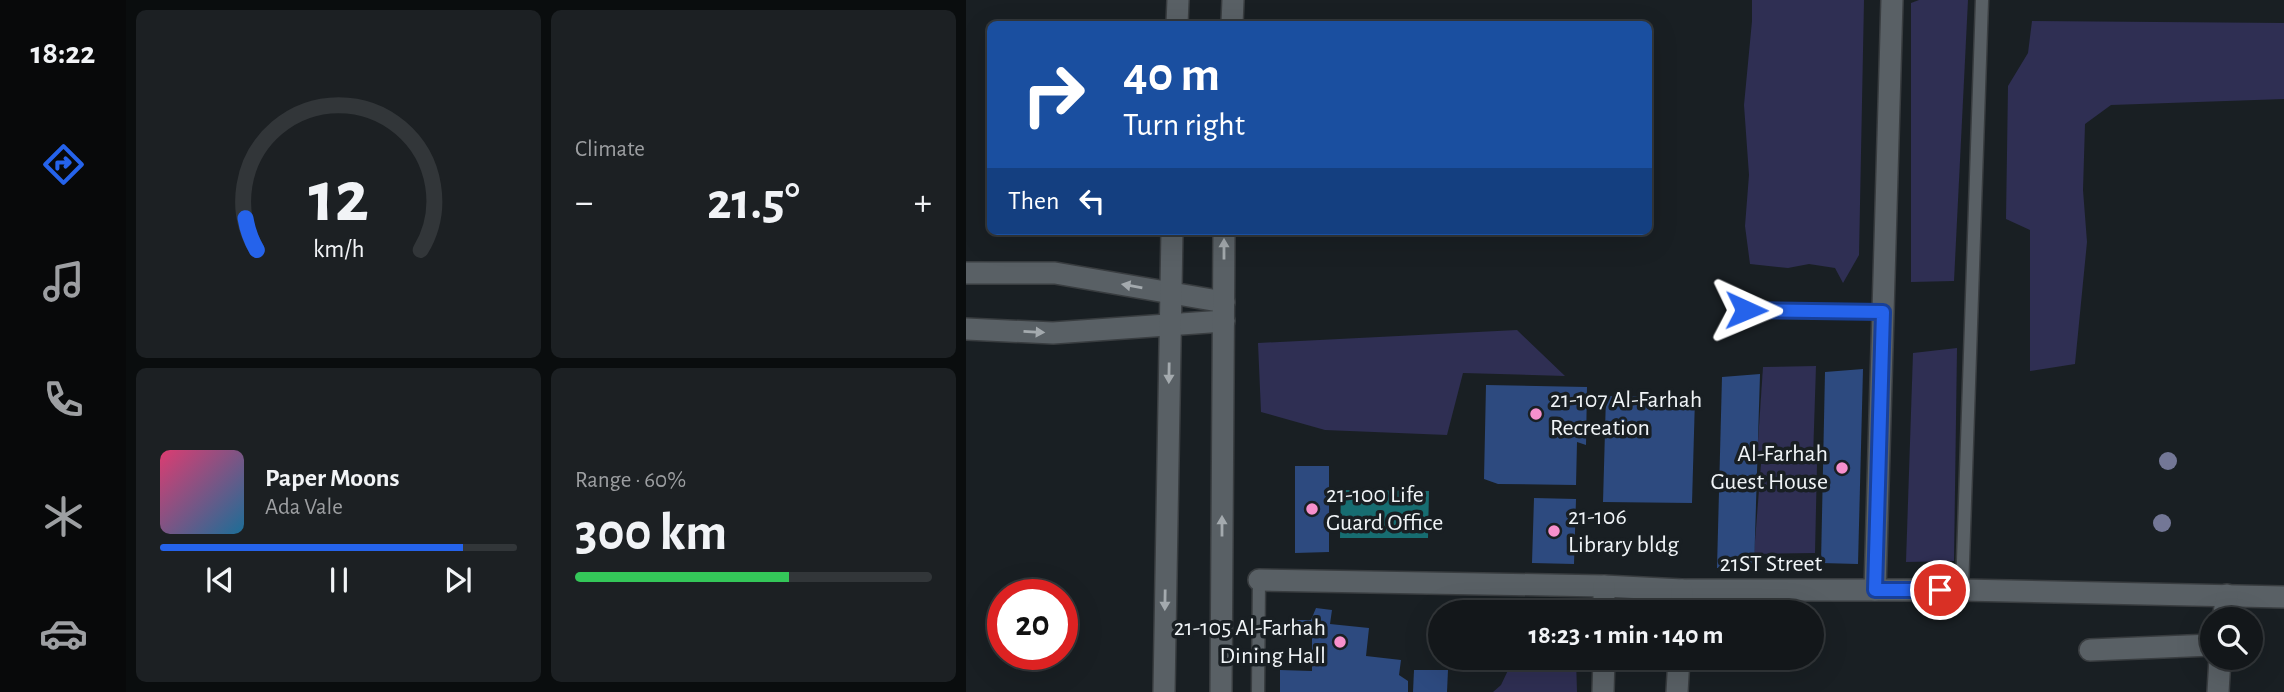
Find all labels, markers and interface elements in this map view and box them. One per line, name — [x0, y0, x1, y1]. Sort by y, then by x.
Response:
text: 18:22 — [31, 37, 95, 69]
icon: right — [1008, 49, 1099, 140]
text: 40 m — [1123, 51, 1220, 100]
text: Turn right — [1123, 109, 1245, 141]
text: Climate — [575, 138, 645, 161]
icon: directions — [39, 140, 88, 189]
text: 12 — [308, 162, 369, 235]
text: 21.5° — [707, 176, 800, 228]
icon: left — [1073, 182, 1111, 220]
text: − — [575, 184, 593, 222]
text: + — [914, 184, 932, 222]
text: Then — [1008, 188, 1059, 214]
text: km/h — [313, 237, 364, 262]
one-way arrow — [1218, 238, 1230, 260]
icon: music — [39, 257, 88, 306]
position arrow — [1709, 273, 1783, 347]
one-way arrow — [1121, 280, 1143, 291]
one-way arrow — [1023, 326, 1045, 337]
one-way arrow — [1163, 362, 1175, 384]
icon: phone — [39, 375, 88, 424]
place label: 21-107 Al-Farhah Recreation — [1550, 388, 1702, 440]
marker: 21-107 Al-Farhah Recreation — [1528, 406, 1544, 422]
place label: Al-Farhah Guest House — [1710, 442, 1828, 494]
marker: Al-Farhah Guest House — [1834, 460, 1850, 476]
text: Paper Moons — [265, 465, 400, 491]
text: Range · 60% — [575, 469, 686, 492]
place label: 21-100 Life Guard Office — [1326, 483, 1443, 535]
icon: climate — [39, 492, 88, 541]
text: Ada Vale — [265, 496, 343, 519]
marker: 21-100 Life Guard Office — [1304, 501, 1320, 517]
place label: 21-106 Library bldg — [1568, 505, 1679, 557]
text: 300 km — [575, 507, 727, 559]
one-way arrow — [1216, 515, 1228, 537]
marker: 21-106 Library bldg — [1546, 523, 1562, 539]
street label: 21ST Street — [1720, 552, 1823, 576]
pin — [1910, 560, 1970, 620]
icon: previous — [201, 561, 239, 599]
icon: pause — [320, 561, 358, 599]
icon: next — [439, 561, 477, 599]
icon: arrive — [1921, 571, 1959, 609]
speed limit sign: 20 — [987, 579, 1078, 670]
one-way arrow — [1160, 589, 1171, 611]
map controls — [2200, 607, 2263, 670]
button: search — [2200, 607, 2263, 670]
icon: car — [39, 609, 88, 658]
place label: 21-105 Al-Farhah Dining Hall — [1174, 616, 1326, 668]
text: 18:23 · 1 min · 140 m — [1529, 622, 1723, 648]
marker: 21-105 Al-Farhah Dining Hall — [1332, 634, 1348, 650]

